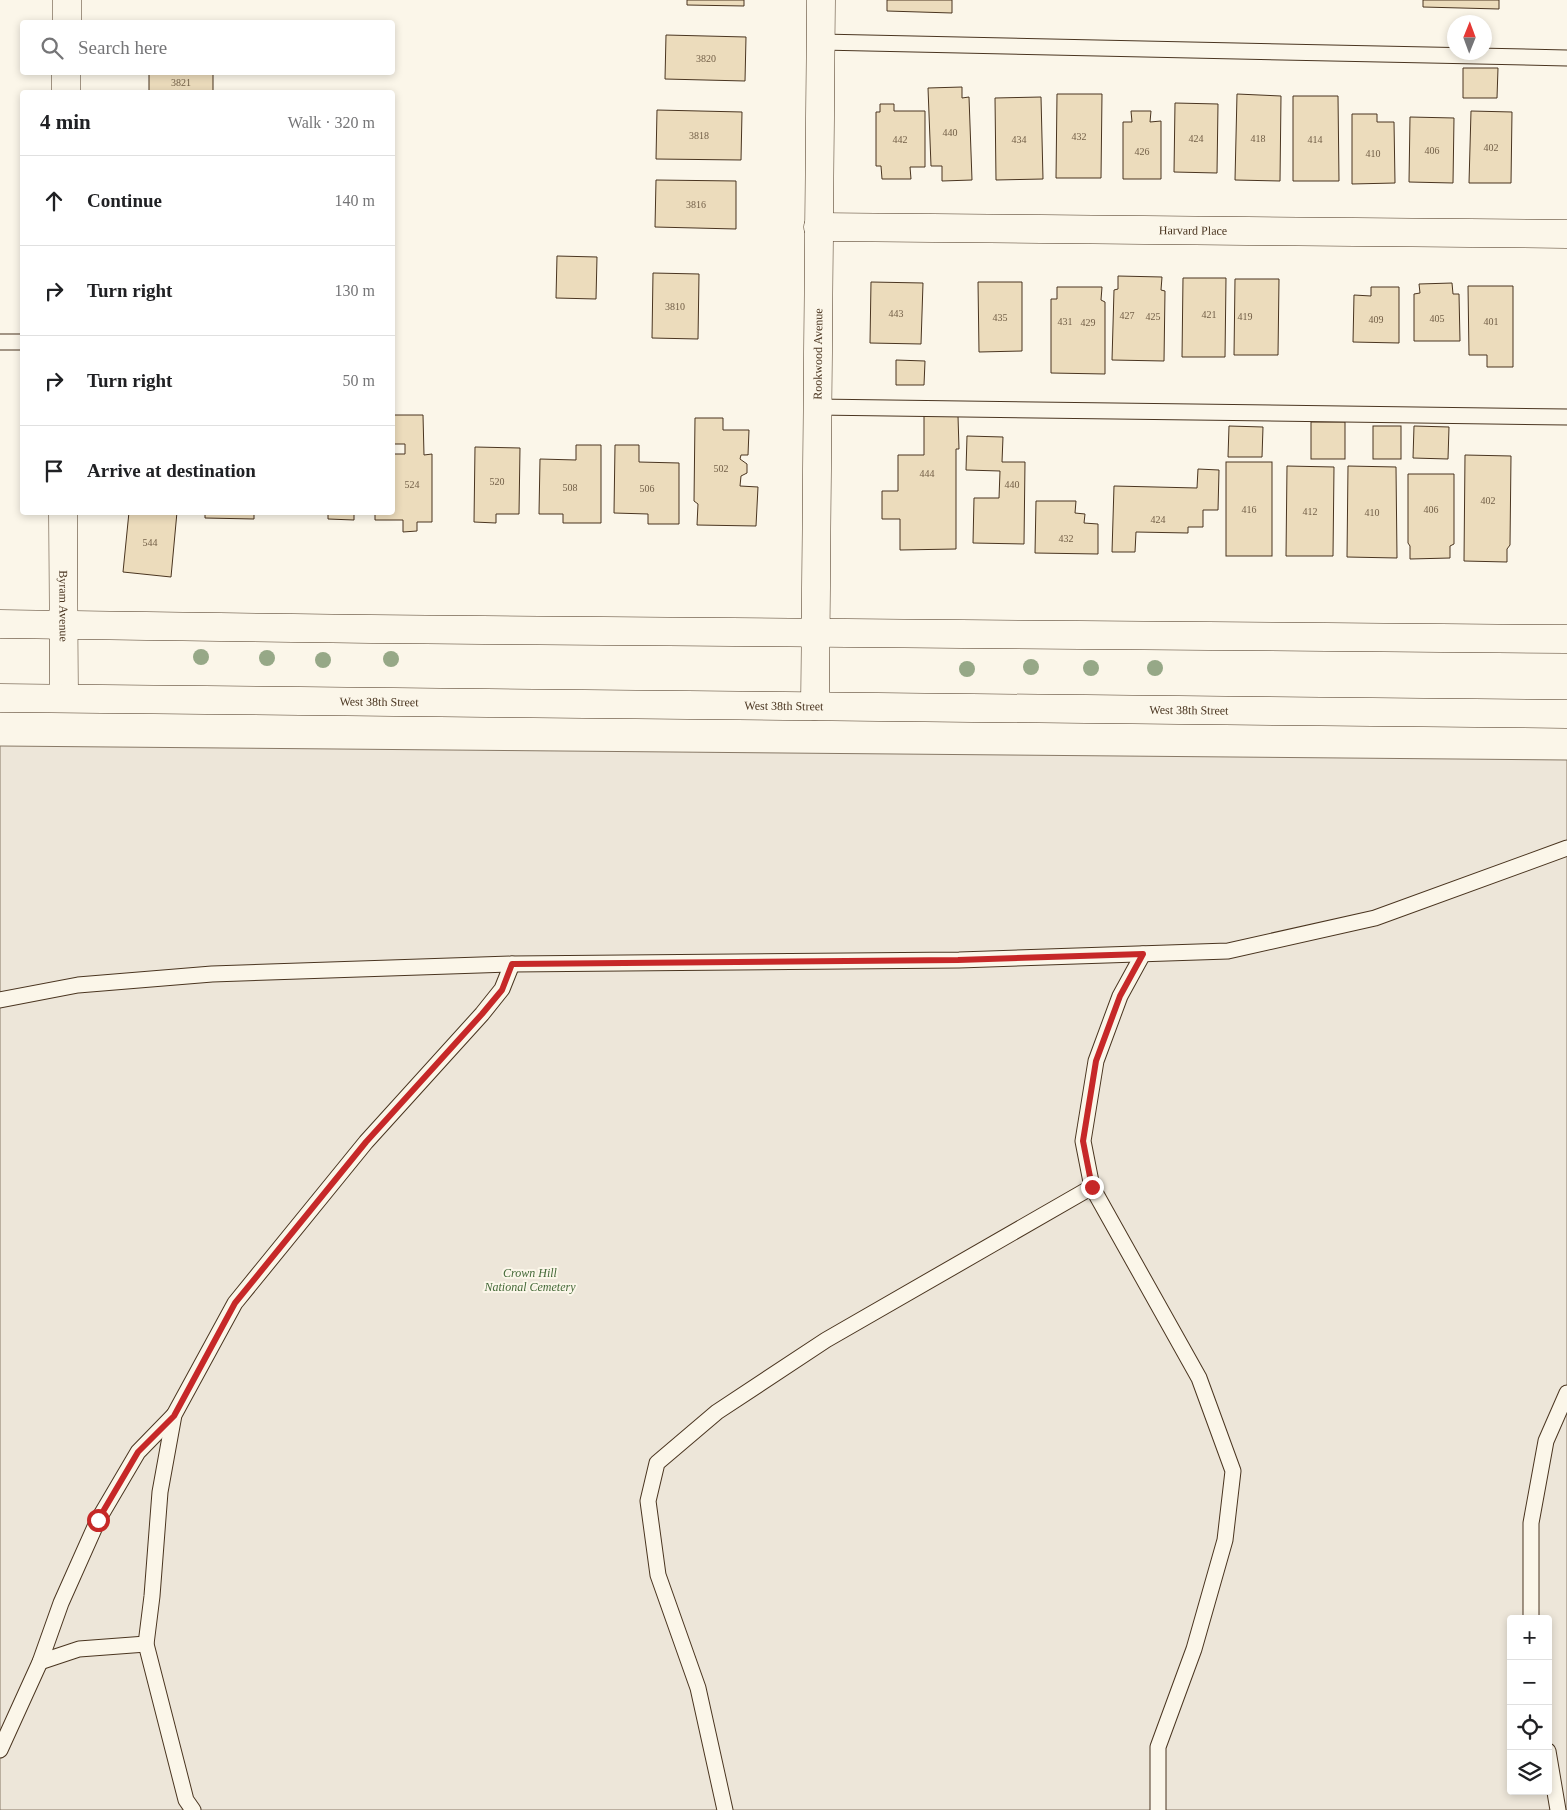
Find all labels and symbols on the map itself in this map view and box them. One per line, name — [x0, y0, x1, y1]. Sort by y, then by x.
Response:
north arrow — [1447, 15, 1492, 60]
house number: 3820 — [696, 53, 716, 64]
house number: 3821 — [171, 77, 191, 88]
house number: 440 — [943, 127, 958, 138]
house number: 3818 — [689, 130, 709, 141]
house number: 432 — [1072, 131, 1087, 142]
house number: 424 — [1189, 133, 1204, 144]
house number: 418 — [1251, 133, 1266, 144]
house number: 442 — [893, 134, 908, 145]
house number: 434 — [1012, 134, 1027, 145]
house number: 414 — [1308, 134, 1323, 145]
house number: 402 — [1484, 142, 1499, 153]
house number: 406 — [1425, 145, 1440, 156]
house number: 426 — [1135, 146, 1150, 157]
house number: 410 — [1366, 148, 1381, 159]
house number: 3816 — [686, 199, 706, 210]
street label: Harvard Place — [1159, 223, 1227, 238]
house number: 3810 — [665, 301, 685, 312]
street label: Rookwood Avenue — [811, 308, 825, 400]
house number: 443 — [889, 308, 904, 319]
house number: 421 — [1202, 309, 1217, 320]
house number: 427 — [1120, 310, 1135, 321]
house number: 425 — [1146, 311, 1161, 322]
house number: 419 — [1238, 311, 1253, 322]
house number: 435 — [993, 312, 1008, 323]
house number: 405 — [1430, 313, 1445, 324]
house number: 409 — [1369, 314, 1384, 325]
house number: 431 — [1058, 316, 1073, 327]
house number: 401 — [1484, 316, 1499, 327]
house number: 429 — [1081, 317, 1096, 328]
house number: 502 — [714, 463, 729, 474]
house number: 444 — [920, 468, 935, 479]
house number: 520 — [490, 476, 505, 487]
house number: 524 — [405, 479, 420, 490]
house number: 440 — [1005, 479, 1020, 490]
house number: 508 — [563, 482, 578, 493]
house number: 506 — [640, 483, 655, 494]
house number: 402 — [1481, 495, 1496, 506]
house number: 416 — [1242, 504, 1257, 515]
house number: 406 — [1424, 504, 1439, 515]
house number: 412 — [1303, 506, 1318, 517]
house number: 410 — [1365, 507, 1380, 518]
house number: 424 — [1151, 514, 1166, 525]
house number: 432 — [1059, 533, 1074, 544]
house number: 544 — [143, 537, 158, 548]
street label: Byram Avenue — [56, 570, 71, 642]
street label: West 38th Street — [339, 694, 419, 709]
street label: West 38th Street — [744, 699, 824, 713]
street label: West 38th Street — [1149, 703, 1229, 718]
route end — [1081, 1176, 1104, 1199]
park label: Crown Hill National Cemetery — [484, 1266, 576, 1294]
route start — [87, 1509, 110, 1532]

